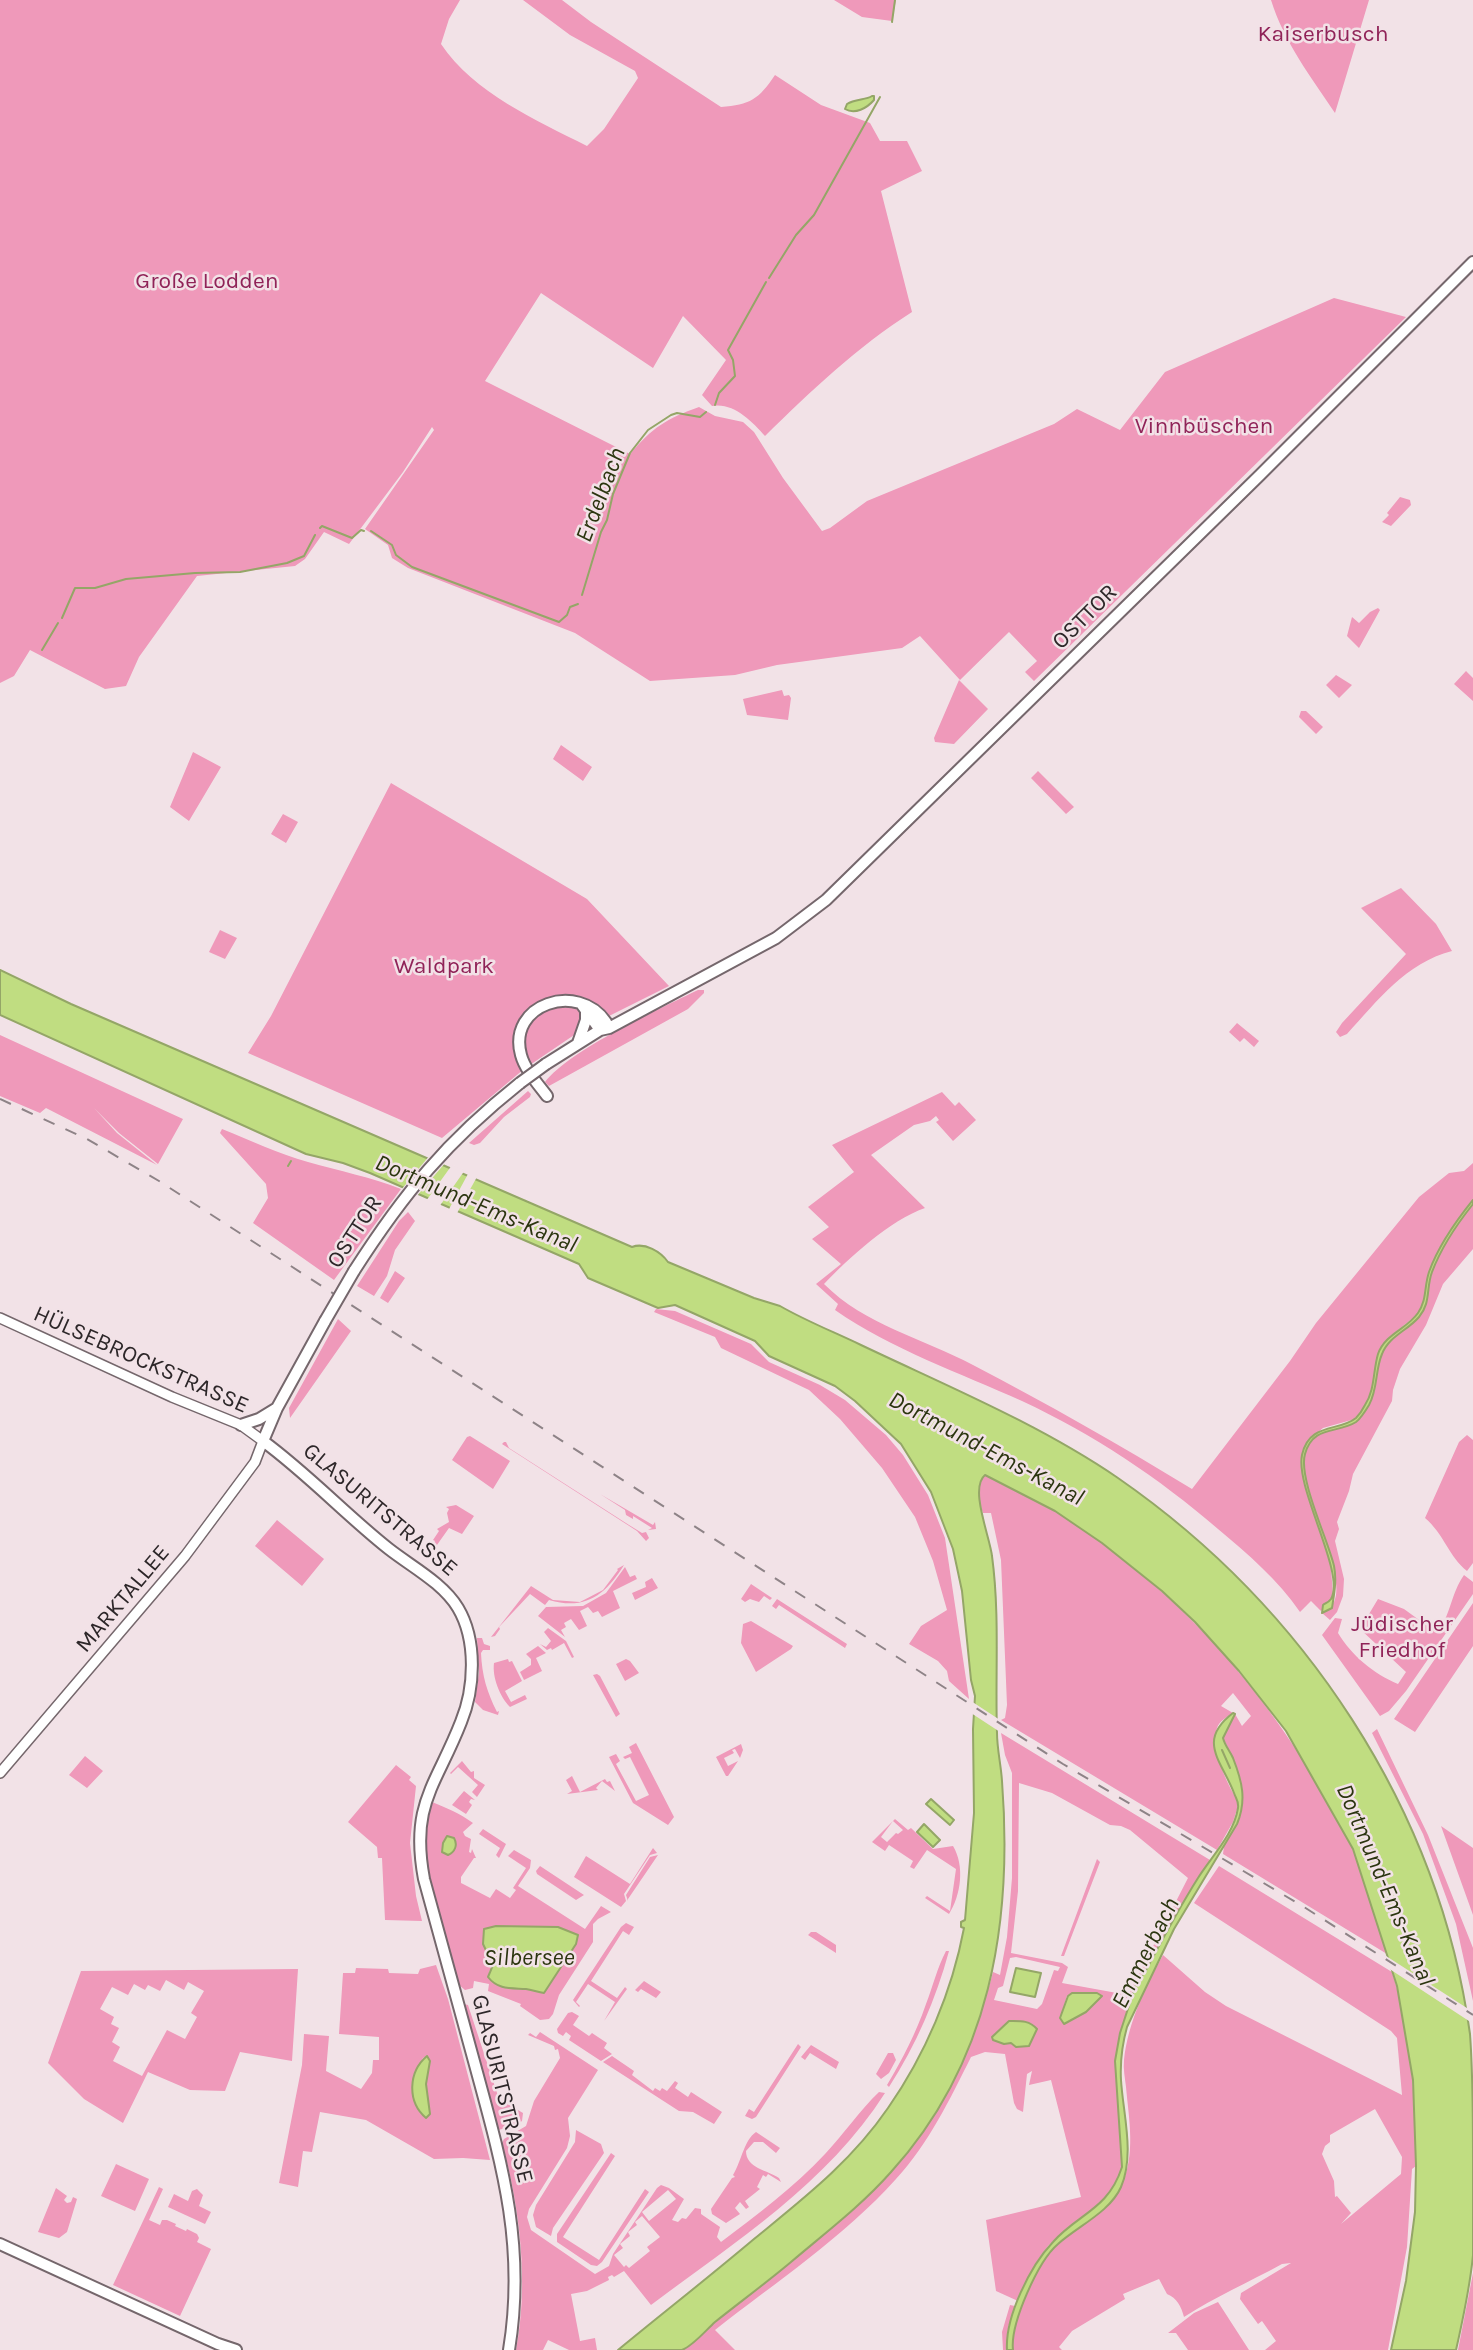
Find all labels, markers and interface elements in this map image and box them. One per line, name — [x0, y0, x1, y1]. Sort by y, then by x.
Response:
park label: Kaiserbusch — [1257, 20, 1389, 48]
park label: Große Lodden — [135, 267, 279, 295]
park label: Vinnbüschen — [1135, 412, 1273, 440]
water label: Erdelbach — [570, 444, 632, 546]
street label: OSTTOR — [1047, 579, 1123, 655]
park label: Waldpark — [394, 952, 494, 980]
water label: Dortmund-Ems-Kanal — [371, 1148, 581, 1260]
street label: OSTTOR — [321, 1191, 389, 1273]
street label: HÜLSEBROCKSTRASSE — [29, 1300, 253, 1420]
water label: Dortmund-Ems-Kanal — [884, 1385, 1088, 1513]
street label: GLASURITSTRASSE — [297, 1437, 463, 1583]
street label: MARKTALLEE — [70, 1540, 176, 1658]
park label: Jüdischer Friedhof — [1351, 1610, 1453, 1664]
water label: Dortmund-Ems-Kanal — [1329, 1780, 1441, 1990]
water label: Emmerbach — [1106, 1893, 1186, 2013]
water label: Silbersee — [483, 1944, 575, 1972]
street label: GLASURITSTRASSE — [465, 1992, 539, 2186]

